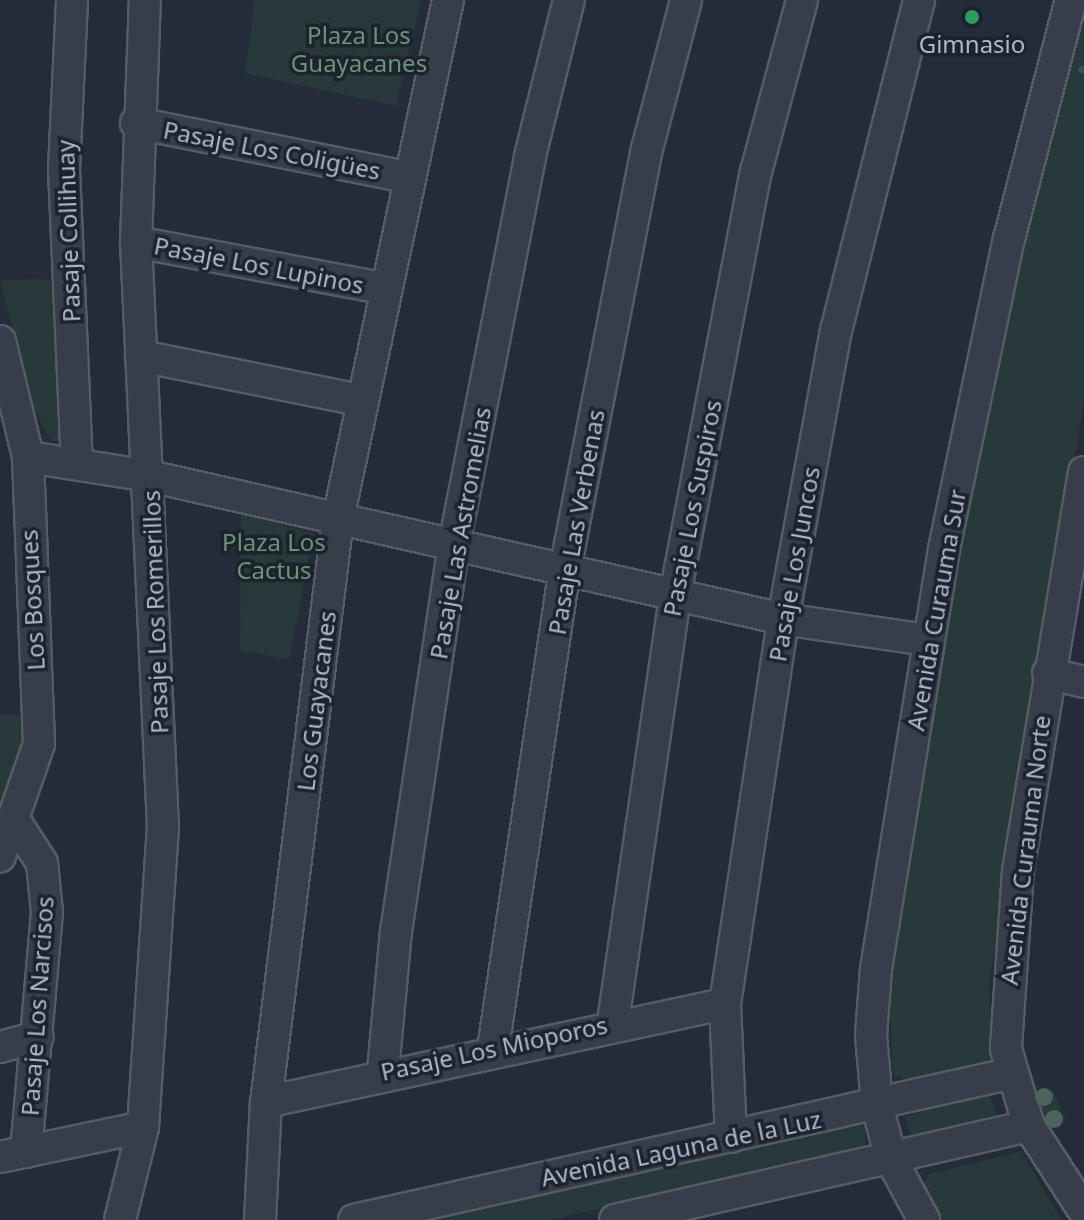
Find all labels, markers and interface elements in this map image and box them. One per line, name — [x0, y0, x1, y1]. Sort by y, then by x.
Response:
marker: Gimnasio — [963, 8, 981, 26]
park label: Plaza Los Guayacanes — [291, 21, 427, 77]
place label: Gimnasio — [919, 30, 1025, 58]
street label: Pasaje Los Coligües — [161, 115, 383, 185]
street label: Pasaje Collihuay — [50, 139, 86, 323]
street label: Pasaje Los Lupinos — [152, 231, 366, 299]
street label: Pasaje Los Suspiros — [657, 397, 727, 619]
street label: Pasaje Las Astromelias — [424, 405, 496, 661]
street label: Pasaje Las Verbenas — [542, 407, 610, 637]
street label: Pasaje Los Juncos — [763, 464, 825, 664]
street label: Avenida Curauma Sur — [901, 487, 971, 733]
street label: Pasaje Los Romerillos — [136, 490, 174, 734]
park label: Plaza Los Cactus — [222, 528, 326, 584]
street label: Los Bosques — [14, 529, 50, 671]
street label: Los Guayacanes — [291, 609, 341, 793]
street label: Avenida Curauma Norte — [994, 714, 1056, 986]
street label: Pasaje Los Narcisos — [15, 895, 59, 1117]
street label: Pasaje Los Mioporos — [378, 1010, 610, 1086]
street label: Avenida Laguna de la Luz — [538, 1104, 824, 1192]

